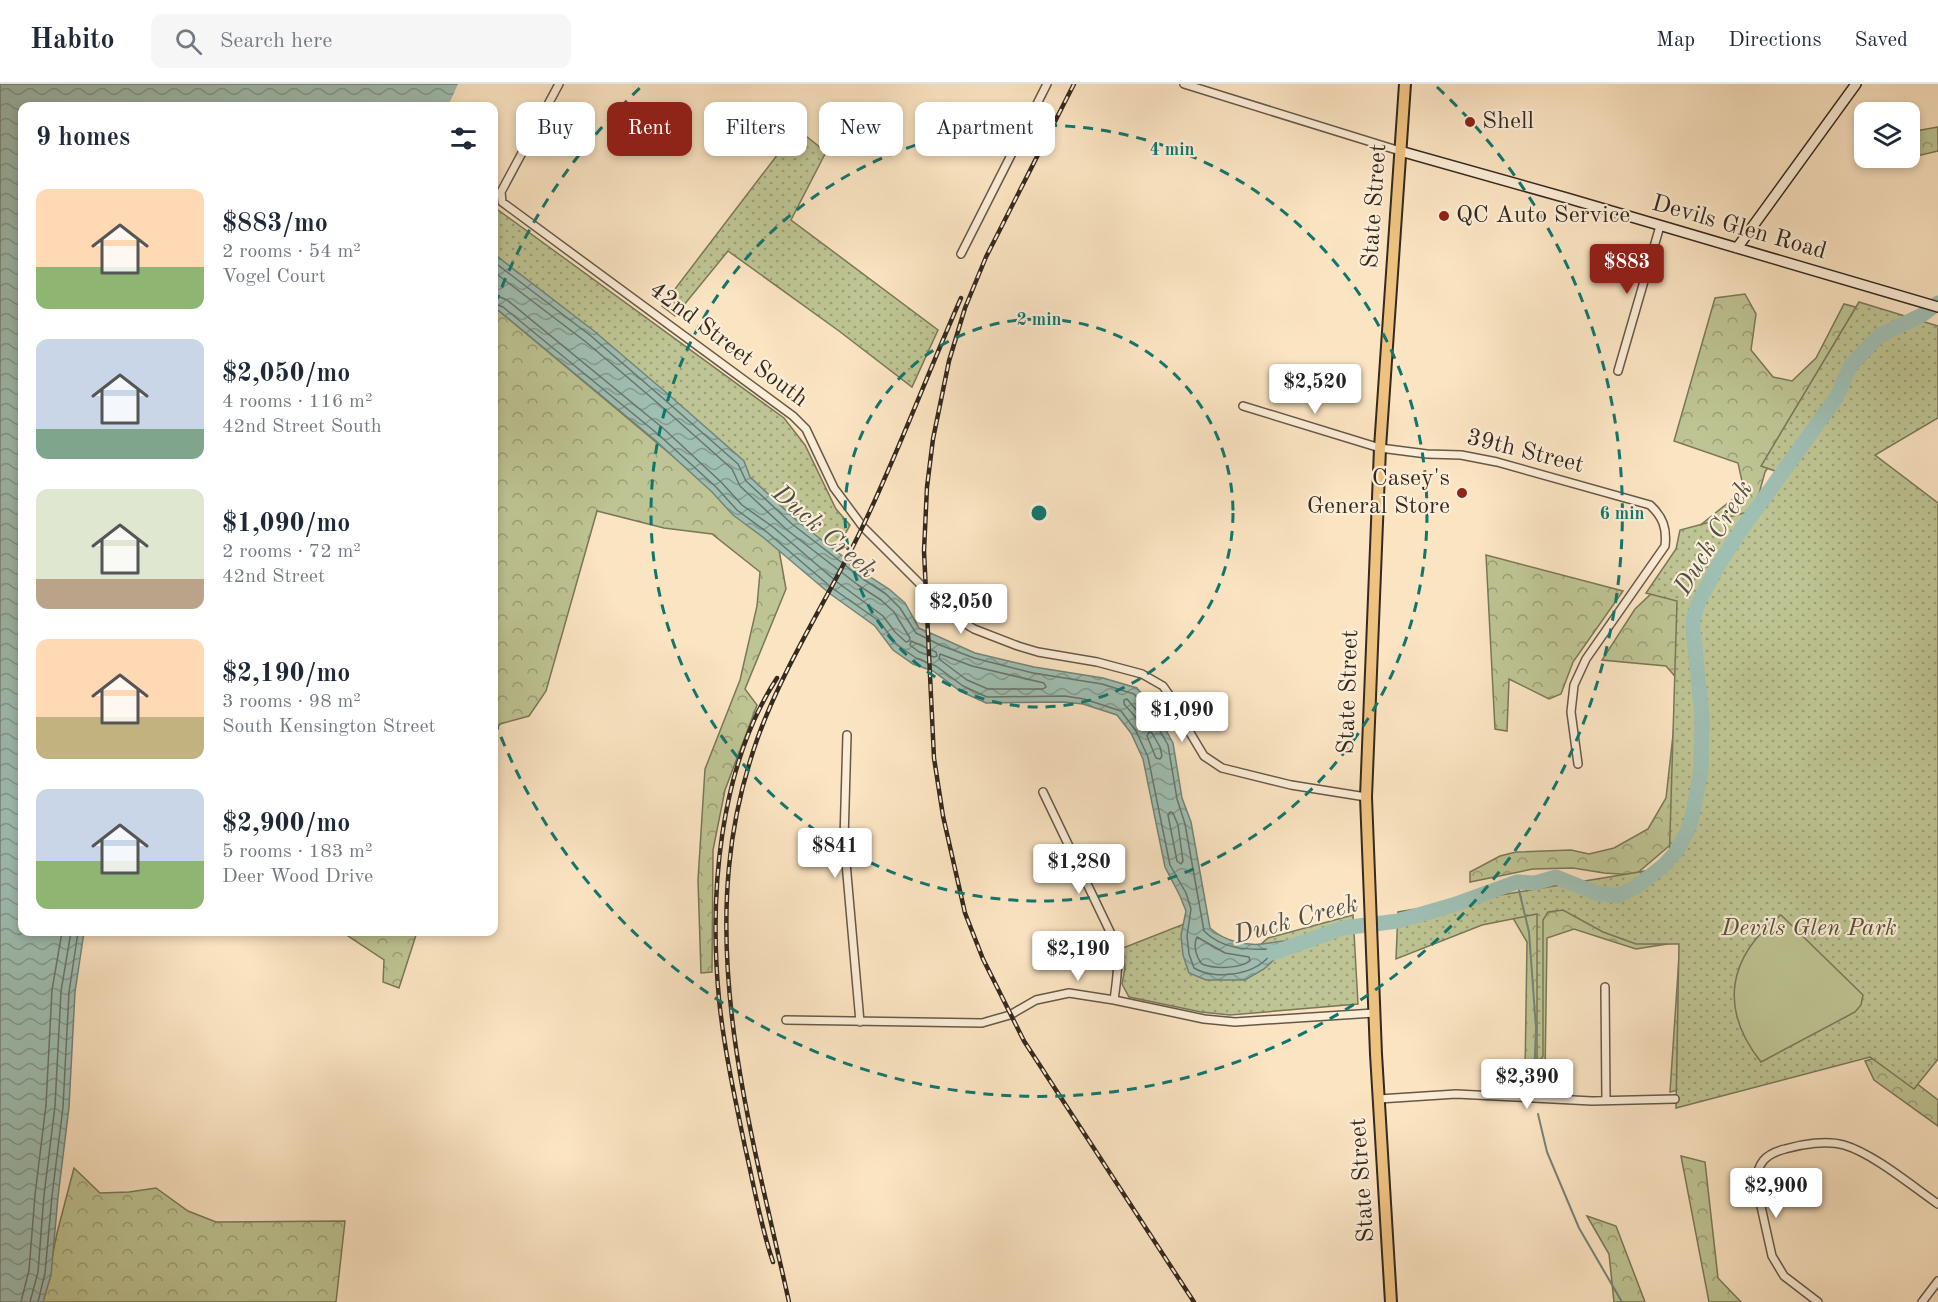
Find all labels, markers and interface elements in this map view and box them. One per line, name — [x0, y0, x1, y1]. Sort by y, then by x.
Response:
search box — [151, 14, 571, 68]
icon: search — [172, 25, 205, 58]
text: Habito — [30, 27, 115, 55]
text: Search here — [220, 30, 332, 52]
text: Map — [1656, 30, 1695, 51]
text: Directions — [1728, 30, 1822, 51]
text: Saved — [1855, 30, 1908, 51]
chip: Buy — [516, 102, 595, 156]
chip: Rent — [607, 102, 692, 156]
chip: Filters — [704, 102, 807, 156]
chip: New — [819, 102, 903, 156]
chip: Apartment — [915, 102, 1055, 156]
map controls — [1854, 102, 1920, 168]
button: layers — [1854, 102, 1920, 168]
place label: Shell — [1482, 110, 1534, 134]
marker: Shell — [1463, 115, 1477, 129]
icon: filters — [447, 122, 480, 155]
text: 9 homes — [36, 125, 130, 151]
text: 4 min — [1149, 141, 1195, 159]
street label: State Street — [1359, 143, 1391, 269]
street label: Devils Glen Road — [1649, 192, 1829, 264]
place label: QC Auto Service — [1456, 204, 1630, 228]
marker: QC Auto Service — [1437, 209, 1451, 223]
text: $883/mo — [222, 211, 328, 237]
icon: home — [84, 213, 156, 285]
text: 2 rooms · 54 m² — [222, 242, 361, 262]
pin: $883 — [1591, 244, 1663, 295]
text: $883 — [1604, 253, 1650, 273]
text: Vogel Court — [222, 267, 326, 287]
street label: 42nd Street South — [644, 278, 812, 412]
text: 2 min — [1016, 311, 1062, 329]
text: $2,050/mo — [222, 361, 350, 387]
icon: home — [84, 363, 156, 435]
pin: $2,520 — [1266, 364, 1364, 415]
text: $2,520 — [1283, 373, 1347, 393]
text: 4 rooms · 116 m² — [222, 392, 372, 412]
text: 42nd Street South — [222, 417, 382, 437]
street label: 39th Street — [1464, 426, 1586, 478]
place label: Casey's General Store — [1307, 467, 1450, 519]
water label: Duck Creek — [1669, 476, 1758, 600]
water label: Duck Creek — [766, 480, 881, 584]
marker: Casey's General Store — [1455, 486, 1469, 500]
centre of rings — [1029, 503, 1049, 523]
text: 6 min — [1599, 505, 1645, 523]
text: $1,090/mo — [222, 511, 350, 537]
icon: home — [84, 513, 156, 585]
text: 2 rooms · 72 m² — [222, 542, 361, 562]
text: 42nd Street — [222, 567, 325, 587]
pin: $2,050 — [912, 584, 1010, 635]
text: $2,050 — [929, 593, 993, 613]
street label: State Street — [1335, 629, 1363, 755]
text: $2,190/mo — [222, 661, 350, 687]
icon: home — [84, 663, 156, 735]
text: 3 rooms · 98 m² — [222, 692, 361, 712]
pin: $1,090 — [1133, 692, 1231, 743]
text: $1,090 — [1150, 701, 1214, 721]
text: South Kensington Street — [222, 717, 436, 737]
text: $2,900/mo — [222, 811, 350, 837]
icon: home — [84, 813, 156, 885]
pin: $841 — [799, 828, 871, 879]
text: $841 — [812, 837, 858, 857]
text: 5 rooms · 183 m² — [222, 842, 372, 862]
pin: $1,280 — [1030, 844, 1128, 895]
text: $1,280 — [1047, 853, 1111, 873]
text: Deer Wood Drive — [222, 867, 373, 887]
water label: Duck Creek — [1230, 891, 1361, 949]
park label: Devils Glen Park — [1720, 917, 1897, 941]
pin: $2,190 — [1029, 931, 1127, 982]
text: $2,190 — [1046, 940, 1110, 960]
pin: $2,390 — [1478, 1059, 1576, 1110]
text: $2,390 — [1495, 1068, 1559, 1088]
street label: State Street — [1347, 1117, 1379, 1243]
pin: $2,900 — [1727, 1168, 1825, 1219]
text: $2,900 — [1744, 1177, 1808, 1197]

